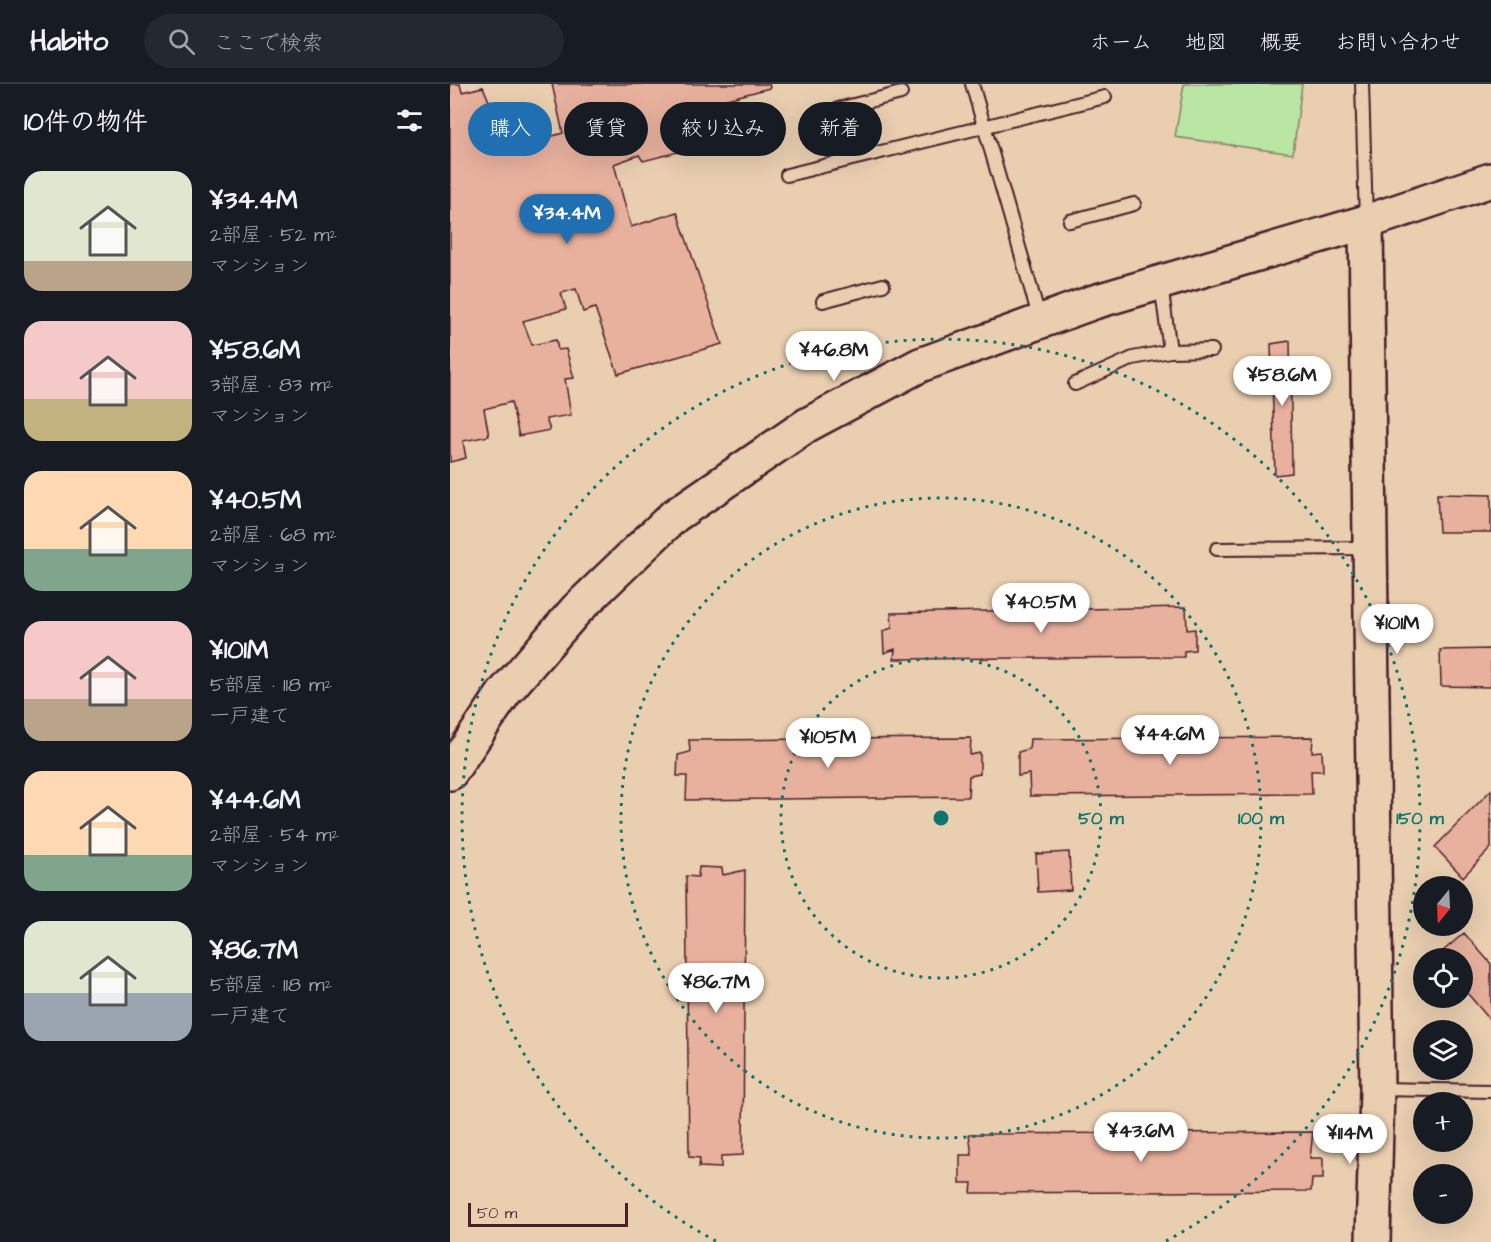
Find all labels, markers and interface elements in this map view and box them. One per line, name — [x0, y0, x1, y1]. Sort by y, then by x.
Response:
search box — [144, 14, 564, 68]
text: Habito — [30, 22, 108, 61]
icon: search — [165, 25, 198, 58]
text: ここで検索 — [213, 28, 323, 59]
text: ホーム — [1090, 28, 1152, 57]
text: 地図 — [1185, 28, 1227, 57]
text: 概要 — [1260, 28, 1302, 57]
text: お問い合わせ — [1335, 28, 1461, 57]
chip: 購入 — [468, 102, 552, 156]
chip: 賃貸 — [564, 102, 648, 156]
chip: 絞り込み — [660, 102, 786, 156]
chip: 新着 — [798, 102, 882, 156]
text: 10件の物件 — [24, 104, 148, 140]
icon: filters — [393, 104, 426, 137]
text: ¥34.4M — [210, 182, 298, 218]
pin: ¥34.4M — [518, 194, 616, 245]
icon: home — [72, 195, 144, 267]
text: ¥34.4M — [533, 199, 601, 227]
text: 2部屋 · 52 m² — [210, 221, 337, 249]
text: マンション — [210, 252, 309, 280]
pin: ¥46.8M — [785, 331, 883, 382]
text: ¥58.6M — [210, 332, 301, 368]
text: ¥46.8M — [799, 336, 869, 364]
icon: home — [72, 345, 144, 417]
pin: ¥58.6M — [1233, 356, 1331, 407]
text: ¥58.6M — [1247, 361, 1317, 389]
text: 3部屋 · 83 m² — [210, 371, 333, 399]
text: マンション — [210, 402, 309, 430]
text: ¥40.5M — [210, 482, 302, 518]
icon: home — [72, 495, 144, 567]
text: 2部屋 · 68 m² — [210, 521, 337, 549]
text: マンション — [210, 552, 309, 580]
pin: ¥40.5M — [992, 583, 1090, 634]
text: ¥40.5M — [1006, 588, 1076, 616]
pin: ¥101M — [1355, 604, 1439, 655]
text: ¥101M — [1375, 609, 1419, 637]
text: ¥101M — [210, 632, 268, 668]
icon: home — [72, 645, 144, 717]
text: 5部屋 · 118 m² — [210, 671, 332, 699]
text: 一戸建て — [210, 702, 290, 730]
pin: ¥44.6M — [1121, 715, 1219, 766]
pin: ¥105M — [786, 718, 870, 769]
text: ¥44.6M — [1135, 720, 1205, 748]
text: ¥105M — [800, 723, 856, 751]
text: ¥44.6M — [210, 782, 301, 818]
icon: home — [72, 795, 144, 867]
text: 50 m — [1078, 806, 1125, 831]
text: 100 m — [1238, 806, 1285, 831]
text: 150 m — [1396, 806, 1445, 831]
centre of rings — [931, 808, 951, 828]
text: 2部屋 · 54 m² — [210, 821, 339, 849]
text: マンション — [210, 852, 309, 880]
north arrow — [1413, 876, 1473, 936]
map controls — [1413, 876, 1473, 1224]
text: ¥86.7M — [210, 932, 298, 968]
icon: home — [72, 945, 144, 1017]
button: locate — [1413, 948, 1473, 1008]
pin: ¥86.7M — [667, 963, 765, 1014]
text: ¥86.7M — [682, 968, 750, 996]
text: 5部屋 · 118 m² — [210, 971, 332, 999]
text: 一戸建て — [210, 1002, 290, 1030]
button: layers — [1413, 1020, 1473, 1080]
button: + — [1413, 1092, 1473, 1152]
pin: ¥43.6M — [1092, 1112, 1190, 1163]
pin: ¥114M — [1308, 1114, 1392, 1165]
text: ¥43.6M — [1108, 1117, 1174, 1145]
text: ¥114M — [1327, 1119, 1373, 1147]
button: − — [1413, 1164, 1473, 1224]
scale bar — [468, 1200, 628, 1228]
text: 50 m — [477, 1202, 517, 1224]

